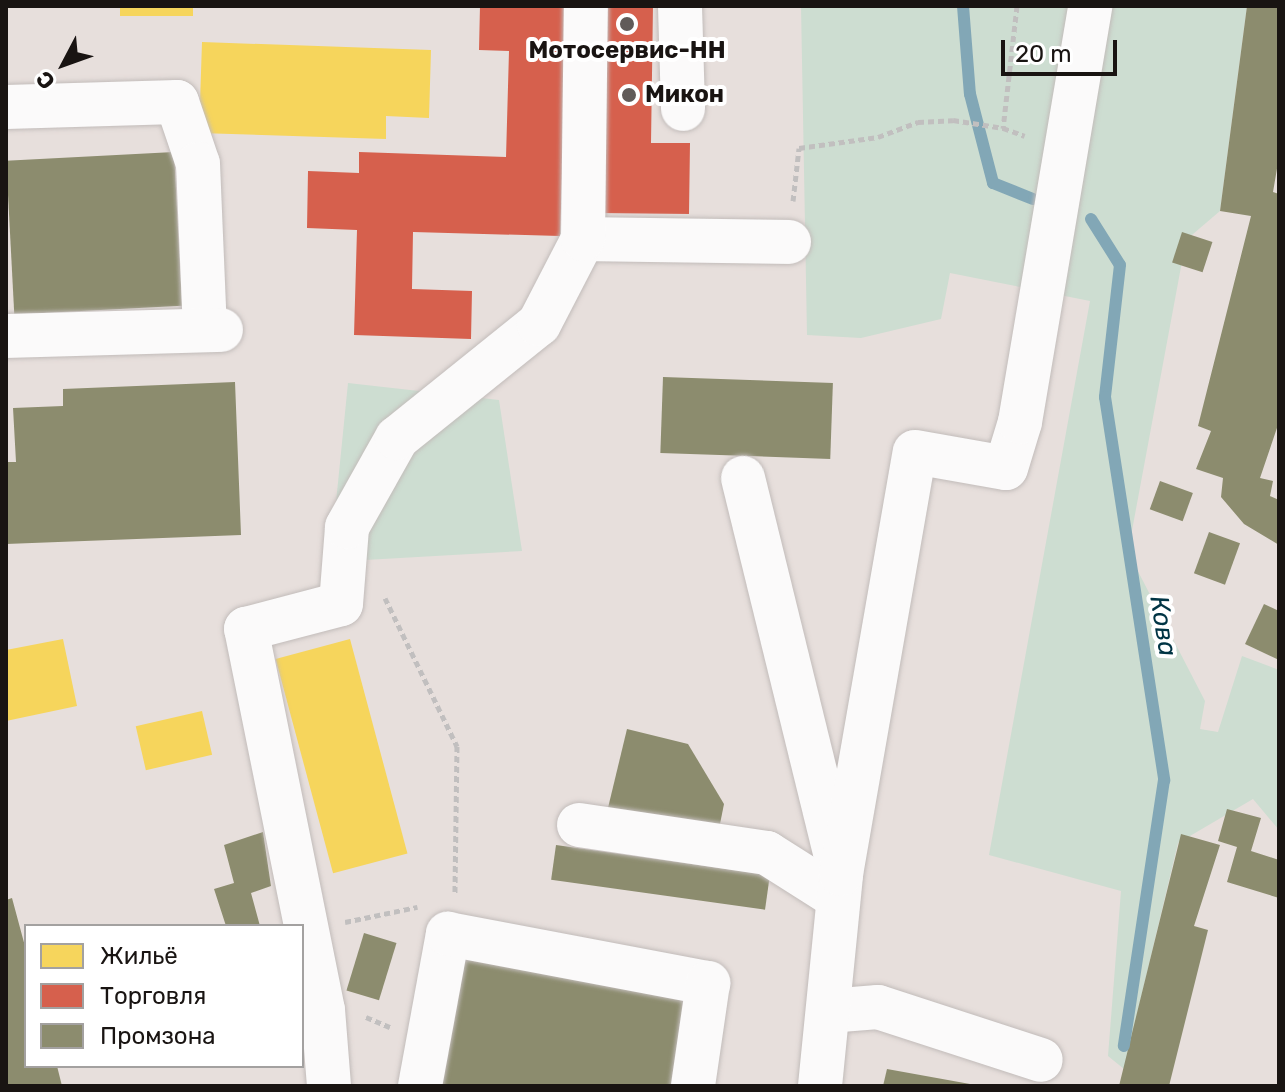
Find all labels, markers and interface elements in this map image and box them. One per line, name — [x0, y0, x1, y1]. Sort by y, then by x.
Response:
marker: Мотосервис-НН — [618, 15, 636, 33]
north arrow — [24, 24, 104, 104]
scale bar — [1005, 24, 1121, 74]
place label: Мотосервис-НН — [528, 37, 726, 65]
text: 20 m — [1015, 40, 1072, 68]
text: С — [30, 65, 61, 95]
place label: Микон — [645, 81, 724, 109]
marker: Микон — [620, 86, 638, 104]
water label: Кова — [1143, 594, 1183, 658]
legend — [24, 924, 304, 1068]
text: Жильё — [100, 942, 178, 970]
text: Торговля — [100, 982, 206, 1010]
text: Промзона — [100, 1022, 216, 1050]

